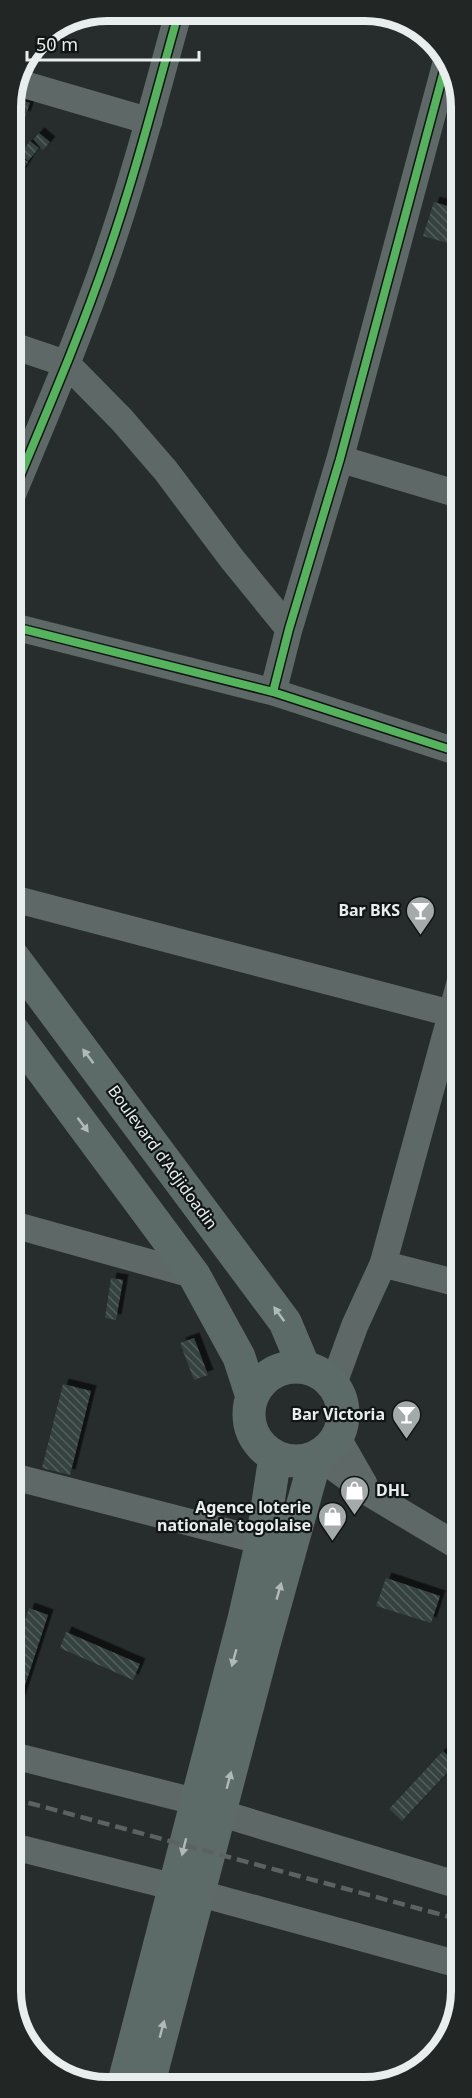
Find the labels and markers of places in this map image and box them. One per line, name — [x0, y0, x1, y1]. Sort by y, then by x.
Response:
bar icon: Bar BKS — [405, 894, 437, 936]
place label: Bar BKS — [338, 899, 400, 921]
bar icon: Bar Victoria — [390, 1398, 422, 1440]
place label: Bar Victoria — [292, 1403, 385, 1425]
shop icon: DHL — [339, 1474, 371, 1516]
place label: DHL — [376, 1479, 409, 1501]
place label: Agence loterie nationale togolaise — [157, 1496, 311, 1536]
shop icon: Agence loterie nationale togolaise — [316, 1500, 348, 1542]

